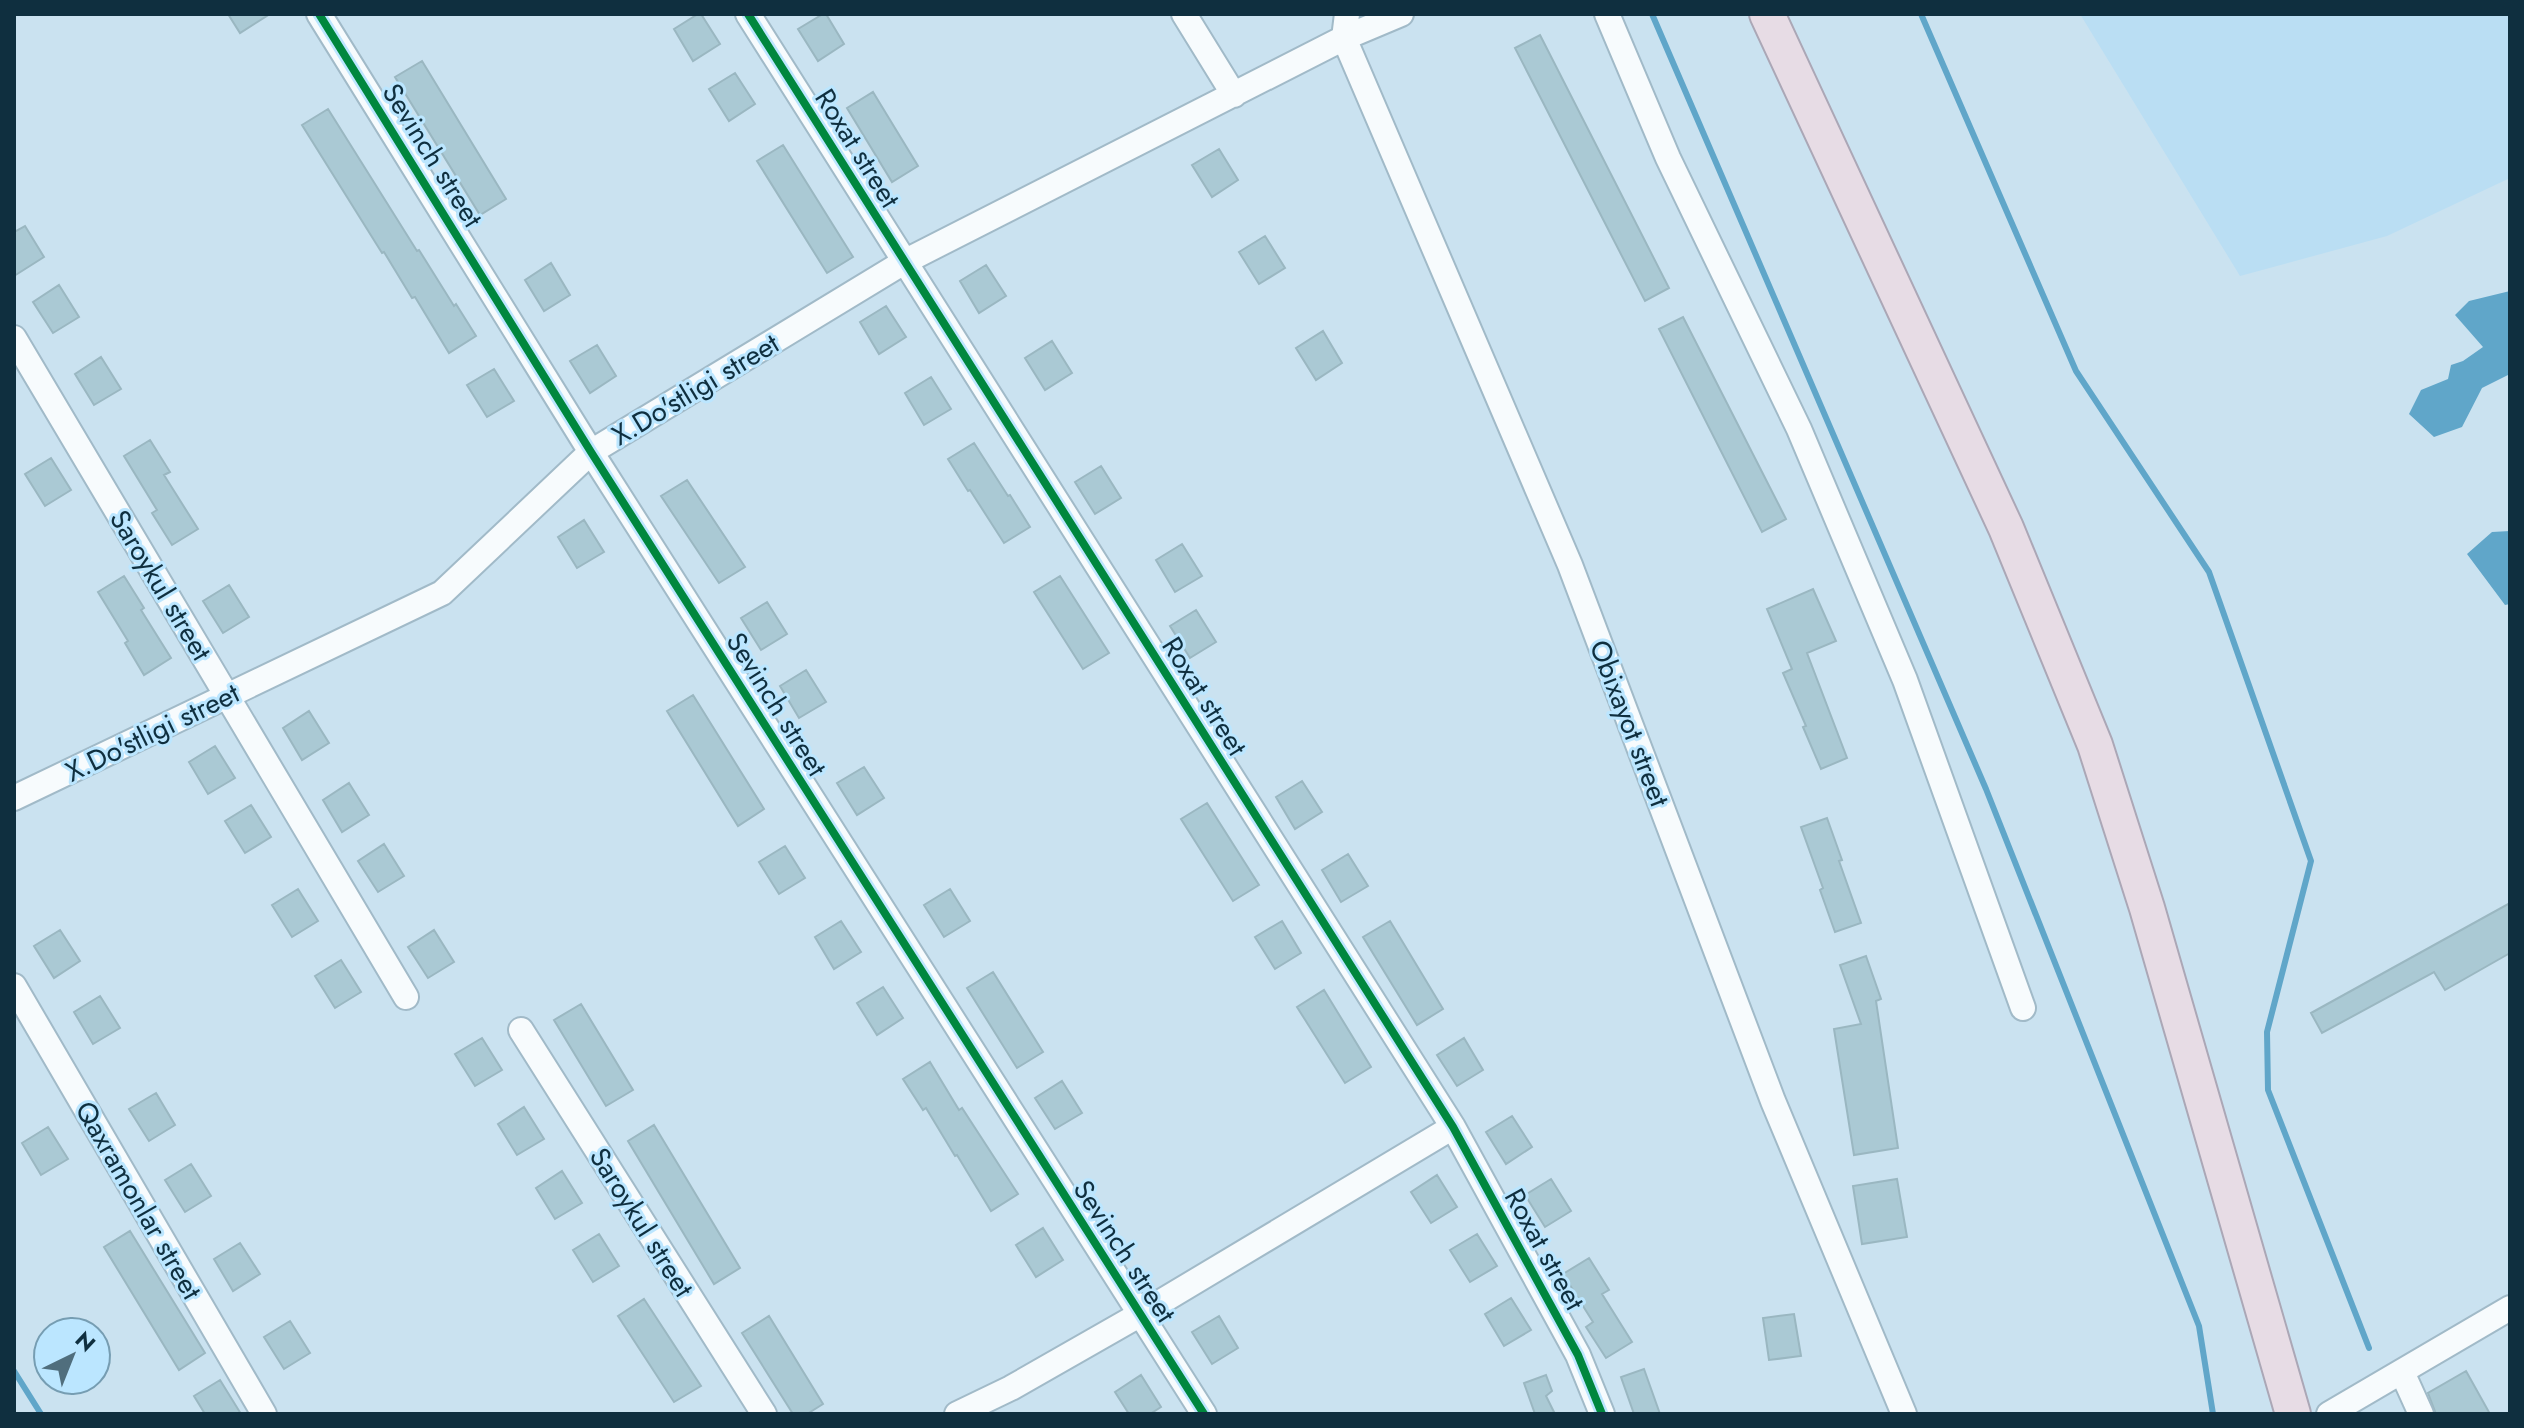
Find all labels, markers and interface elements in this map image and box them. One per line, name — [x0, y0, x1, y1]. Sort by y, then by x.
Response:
street label: Sevinch street — [372, 75, 493, 235]
street label: Roxat street — [805, 81, 911, 216]
street label: X.Do'stligi street — [604, 323, 787, 456]
street label: Saroykul street — [99, 502, 222, 669]
street label: Sevinch street — [716, 624, 837, 784]
street label: Roxat street — [1152, 629, 1258, 764]
street label: Obixayot street — [1579, 634, 1680, 813]
street label: X.Do'stligi street — [58, 673, 246, 792]
street label: Qaxramonlar street — [65, 1093, 212, 1307]
street label: Saroykul street — [579, 1140, 704, 1305]
street label: Sevinch street — [1063, 1172, 1186, 1331]
street label: Roxat street — [1494, 1181, 1595, 1318]
north arrow — [32, 1316, 112, 1396]
text: N — [68, 1324, 103, 1359]

